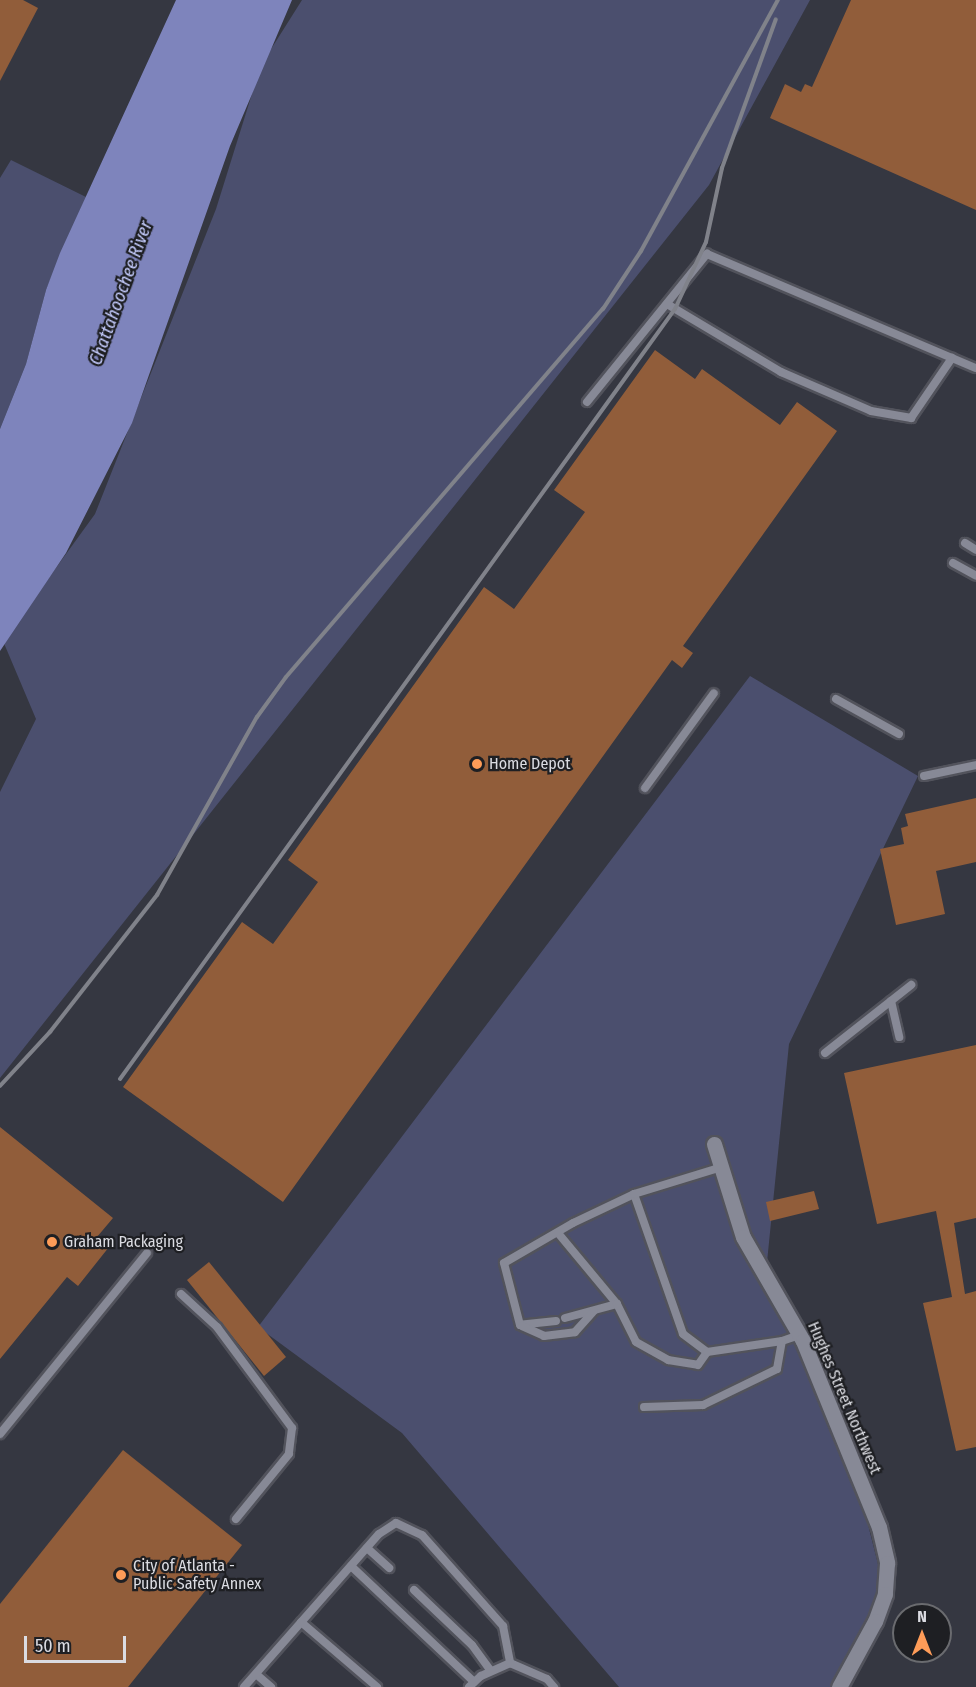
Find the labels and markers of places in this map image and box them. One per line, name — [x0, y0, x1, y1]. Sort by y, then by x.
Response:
place label: Home Depot — [489, 754, 570, 774]
marker: Home Depot — [470, 757, 484, 771]
place label: Graham Packaging — [64, 1232, 183, 1252]
marker: Graham Packaging — [45, 1235, 59, 1249]
place label: City of Atlanta - Public Safety Annex — [133, 1556, 261, 1594]
marker: City of Atlanta - Public Safety Annex — [114, 1568, 128, 1582]

